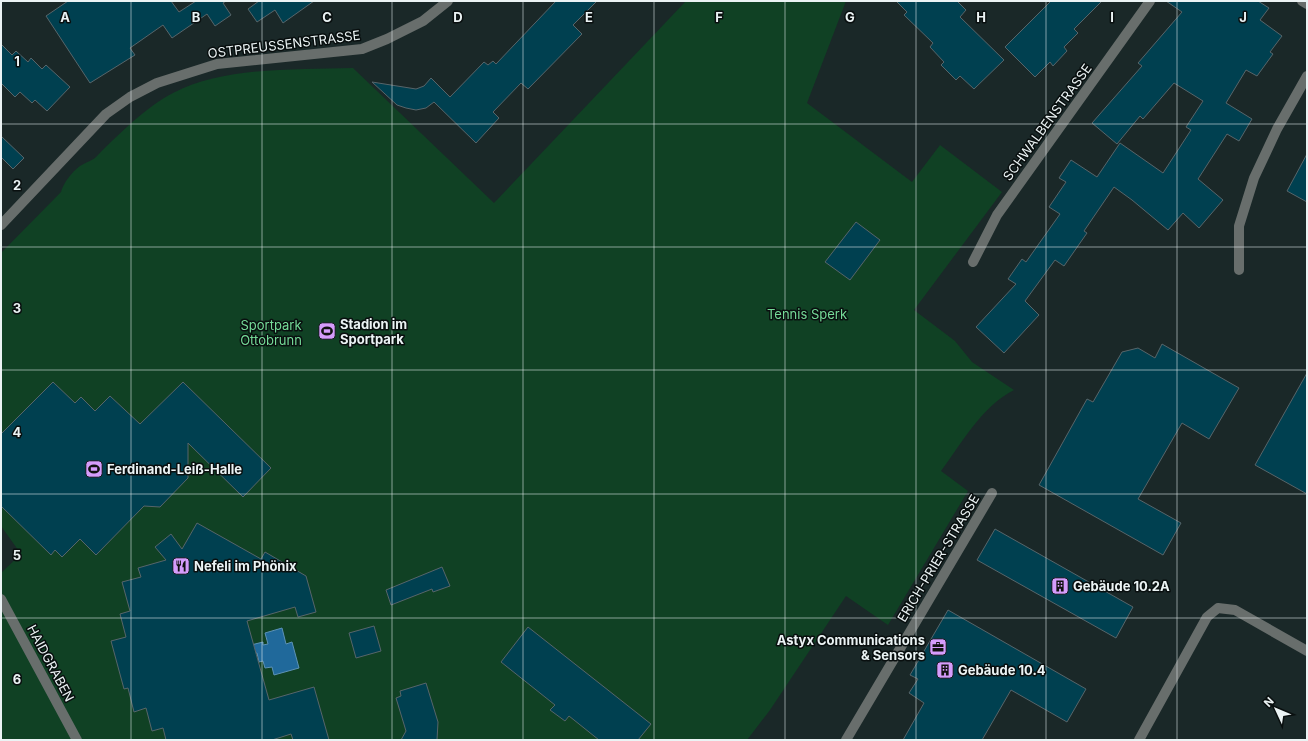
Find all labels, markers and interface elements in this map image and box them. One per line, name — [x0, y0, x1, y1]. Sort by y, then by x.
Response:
text: A — [60, 9, 70, 25]
text: B — [192, 9, 201, 25]
text: C — [322, 9, 332, 25]
text: D — [453, 9, 463, 25]
text: E — [585, 9, 593, 25]
text: F — [715, 9, 723, 25]
text: G — [845, 9, 855, 25]
text: H — [976, 9, 986, 25]
text: I — [1110, 9, 1114, 25]
text: J — [1239, 9, 1247, 25]
street label: OSTPREUSSENSTRASSE — [207, 27, 361, 61]
text: 1 — [14, 53, 20, 69]
street label: SCHWALBENSTRASSE — [999, 60, 1095, 184]
text: 2 — [13, 177, 21, 193]
text: 3 — [13, 300, 21, 316]
park label: Tennis Sperk — [767, 306, 847, 322]
place label: Stadion im Sportpark — [340, 316, 407, 347]
park label: Sportpark Ottobrunn — [240, 317, 302, 348]
sports icon: Stadion im Sportpark — [317, 321, 337, 341]
text: 4 — [13, 424, 22, 440]
sports icon: Ferdinand-Leiß-Halle — [84, 459, 104, 479]
place label: Ferdinand-Leiß-Halle — [107, 461, 242, 477]
street label: ERICH-PRIER-STRASSE — [894, 491, 982, 625]
text: 5 — [13, 547, 21, 563]
restaurant icon: Nefeli im Phönix — [171, 556, 191, 576]
place label: Nefeli im Phönix — [194, 558, 297, 574]
building icon: Gebäude 10.2A — [1050, 576, 1070, 596]
place label: Gebäude 10.2A — [1073, 578, 1170, 594]
street label: HAIDGRABEN — [24, 622, 78, 704]
place label: Astyx Communications & Sensors — [777, 632, 925, 663]
office icon: Astyx Communications & Sensors — [928, 637, 948, 657]
building icon: Gebäude 10.4 — [935, 660, 955, 680]
place label: Gebäude 10.4 — [958, 662, 1046, 678]
text: 6 — [13, 671, 21, 687]
north arrow — [1256, 689, 1296, 729]
text: N — [1261, 694, 1277, 710]

